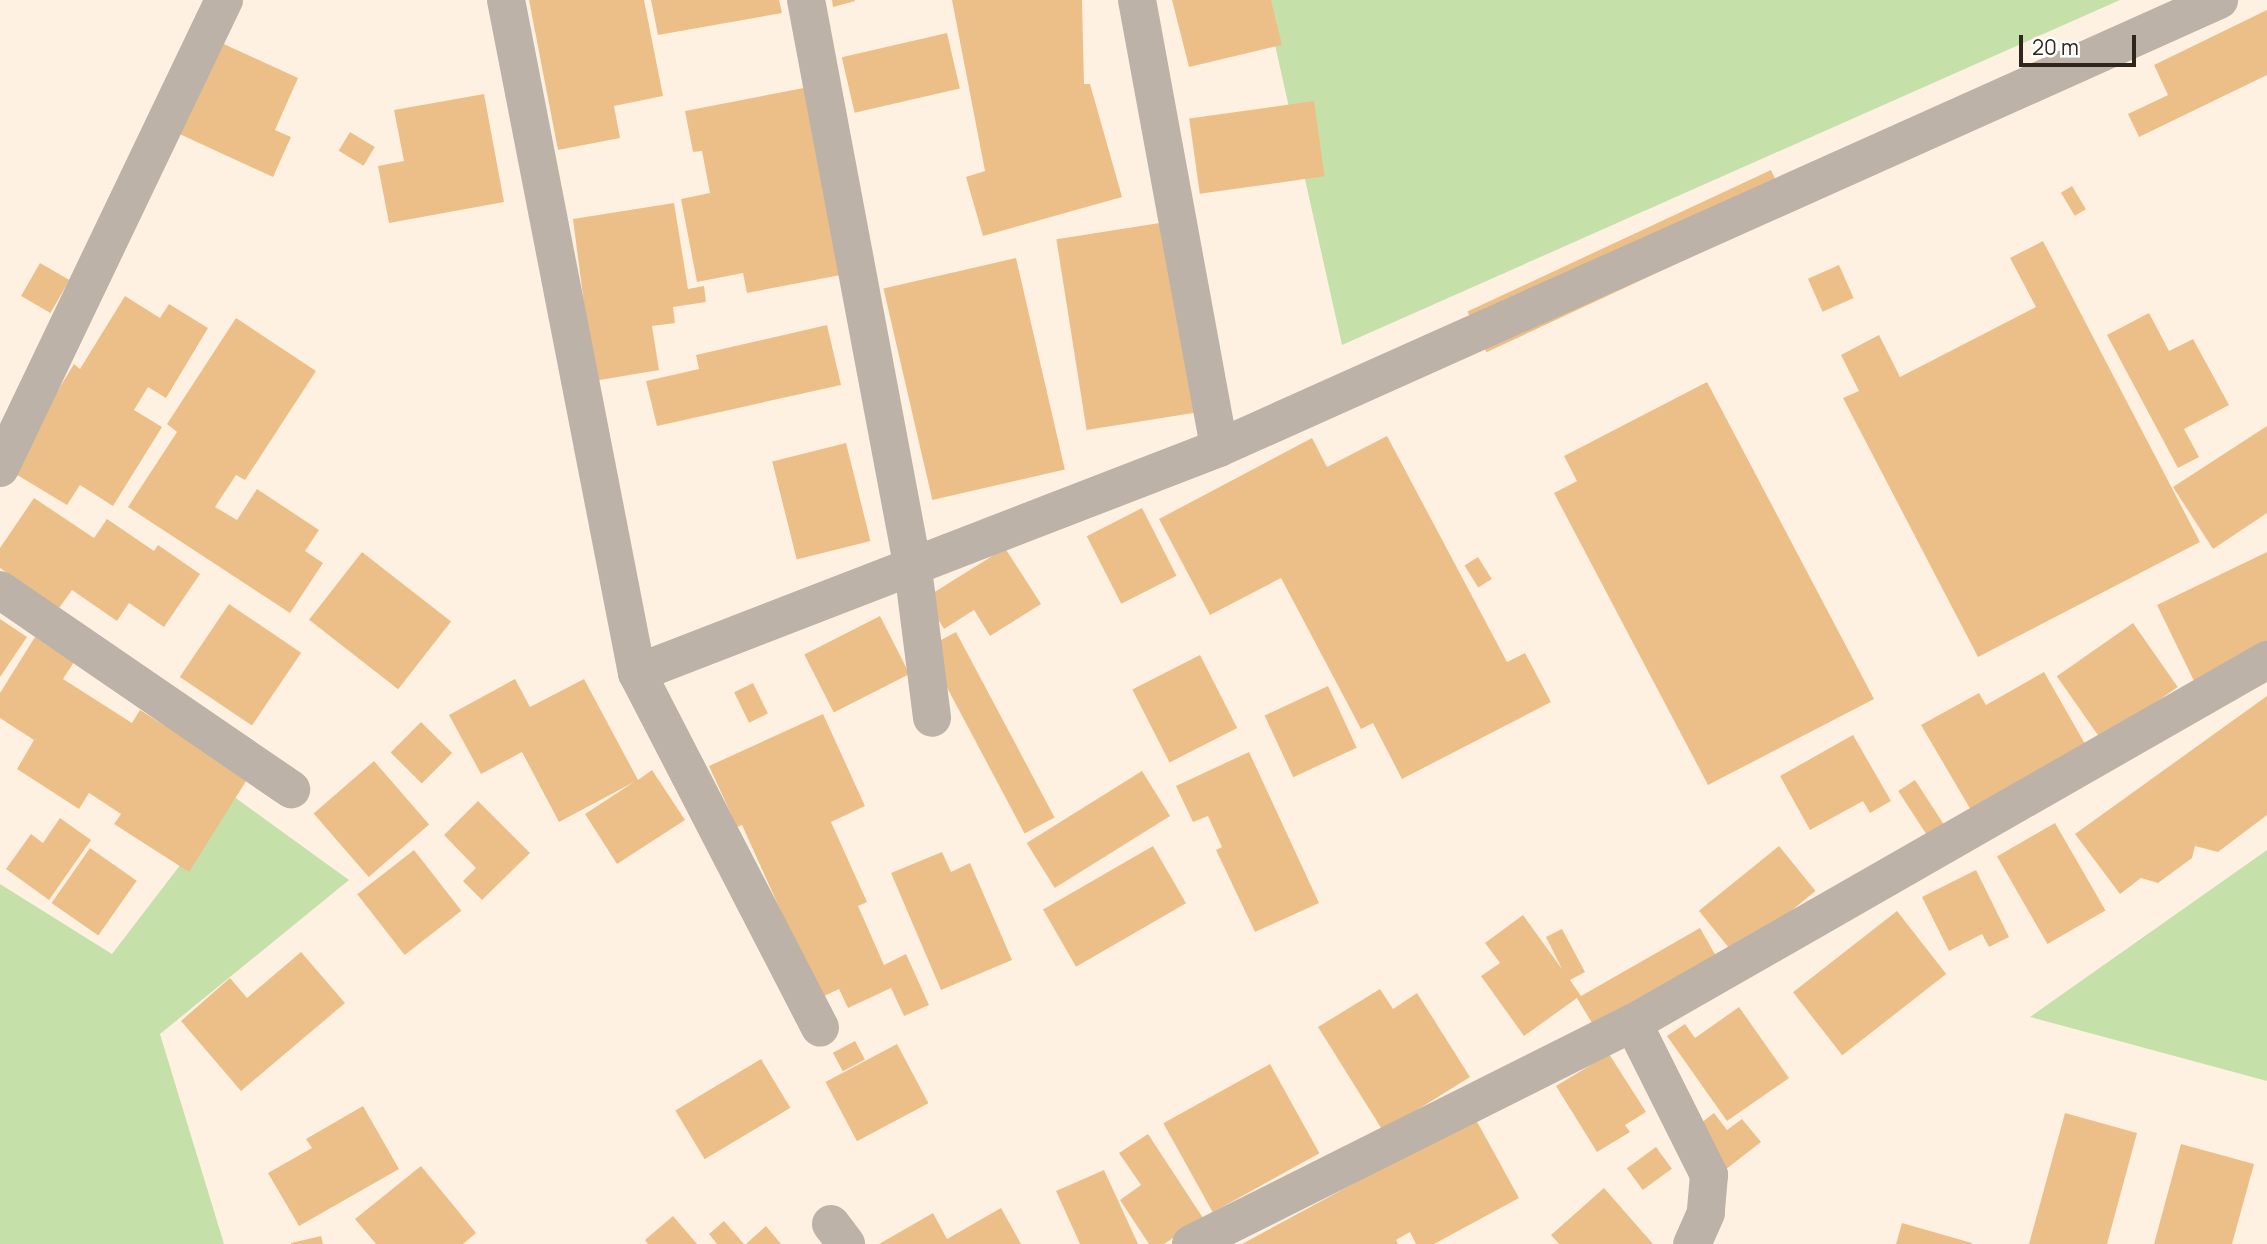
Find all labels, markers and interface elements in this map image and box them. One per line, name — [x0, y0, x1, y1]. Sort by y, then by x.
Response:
scale bar — [2022, 21, 2139, 65]
text: 20 m — [2032, 33, 2079, 61]

